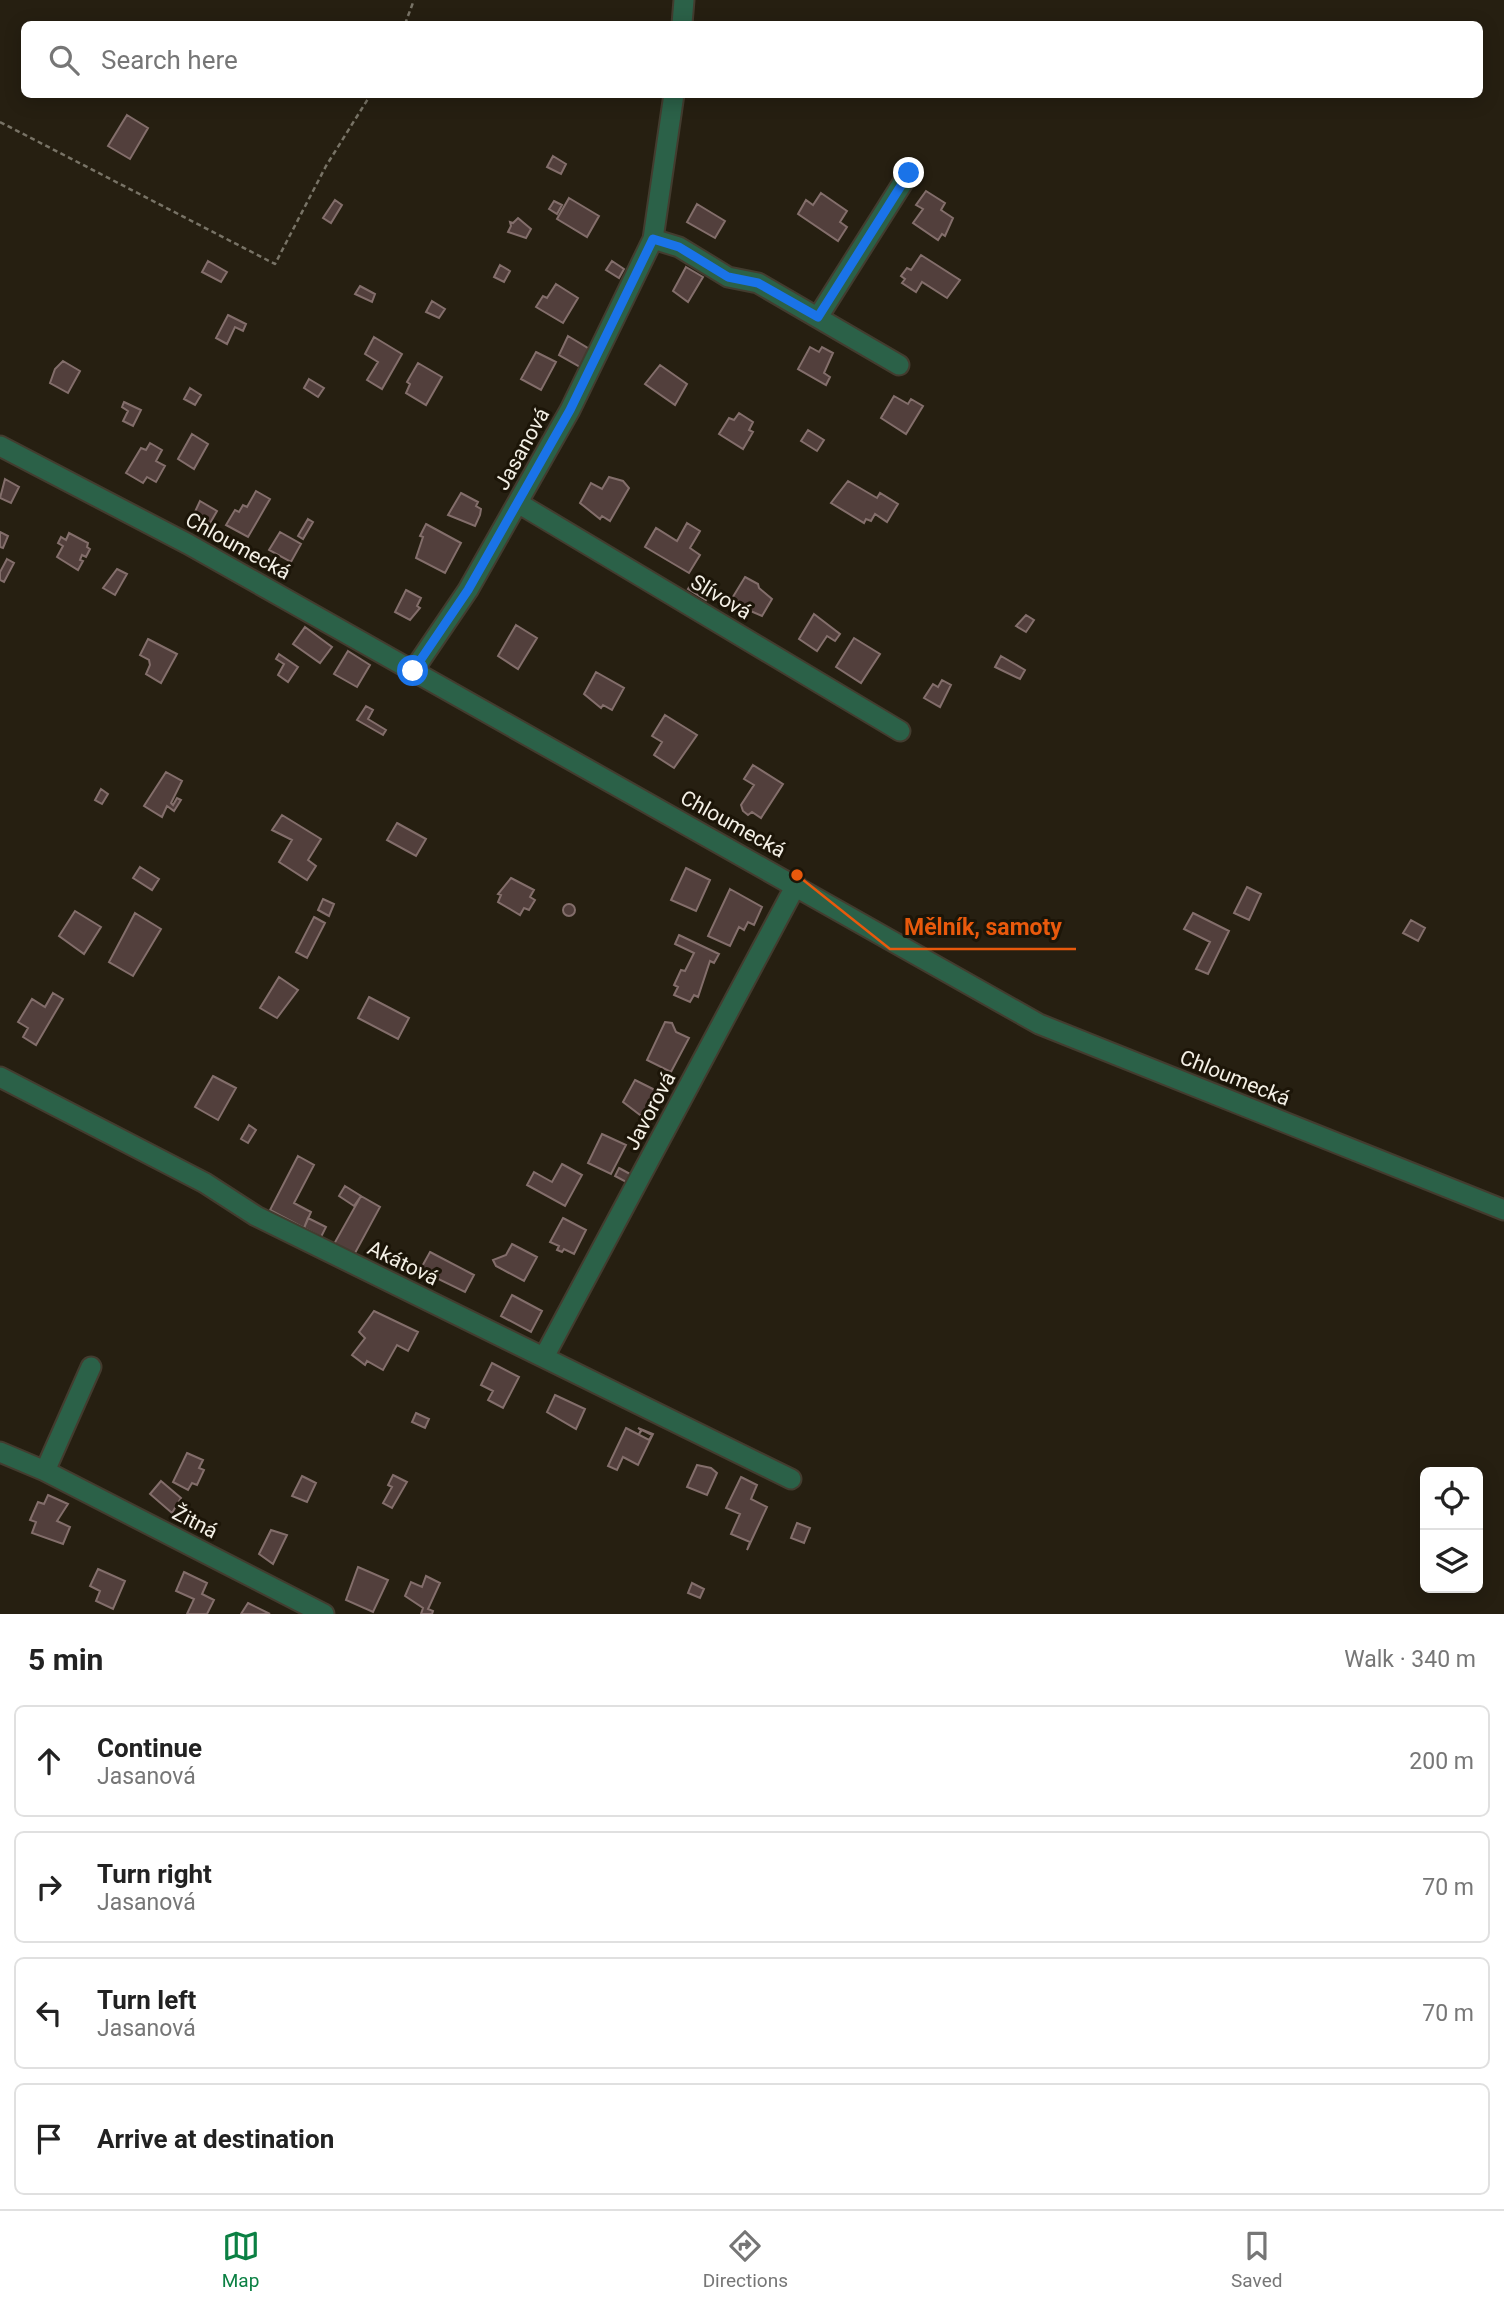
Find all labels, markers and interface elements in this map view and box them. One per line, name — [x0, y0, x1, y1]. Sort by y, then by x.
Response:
search box — [21, 21, 1483, 98]
icon: search — [45, 41, 83, 79]
text: Search here — [101, 45, 238, 75]
route end — [893, 157, 924, 188]
street label: Jasanová — [490, 404, 554, 494]
street label: Chloumecká — [181, 507, 295, 585]
street label: Slívová — [687, 570, 755, 624]
route start — [397, 655, 428, 686]
street label: Chloumecká — [676, 785, 790, 863]
callout: Mělník, samoty — [890, 905, 1076, 949]
text: Mělník, samoty — [904, 914, 1062, 941]
street label: Chloumecká — [1176, 1045, 1294, 1111]
street label: Javorová — [619, 1068, 681, 1154]
street label: Akátová — [364, 1236, 442, 1290]
map controls — [1420, 1467, 1483, 1593]
button: locate — [1420, 1467, 1483, 1530]
street label: Žitná — [168, 1501, 222, 1543]
button: layers — [1420, 1530, 1483, 1593]
text: 5 min — [28, 1642, 103, 1677]
text: Walk · 340 m — [1344, 1646, 1476, 1673]
text: Continue — [97, 1733, 202, 1763]
icon: ahead — [30, 1742, 68, 1780]
text: 200 m — [1409, 1748, 1474, 1775]
text: Jasanová — [97, 1763, 196, 1790]
text: Turn right — [97, 1859, 212, 1889]
icon: right — [30, 1868, 68, 1906]
text: 70 m — [1422, 1874, 1474, 1901]
text: Jasanová — [97, 1889, 196, 1916]
text: Turn left — [97, 1985, 196, 2015]
icon: left — [30, 1994, 68, 2032]
text: 70 m — [1422, 2000, 1474, 2027]
text: Jasanová — [97, 2015, 196, 2042]
icon: arrive — [30, 2120, 68, 2158]
text: Arrive at destination — [97, 2124, 334, 2154]
tab: Map — [222, 2227, 260, 2292]
tab: Directions — [703, 2227, 788, 2292]
tab: Saved — [1231, 2227, 1282, 2292]

